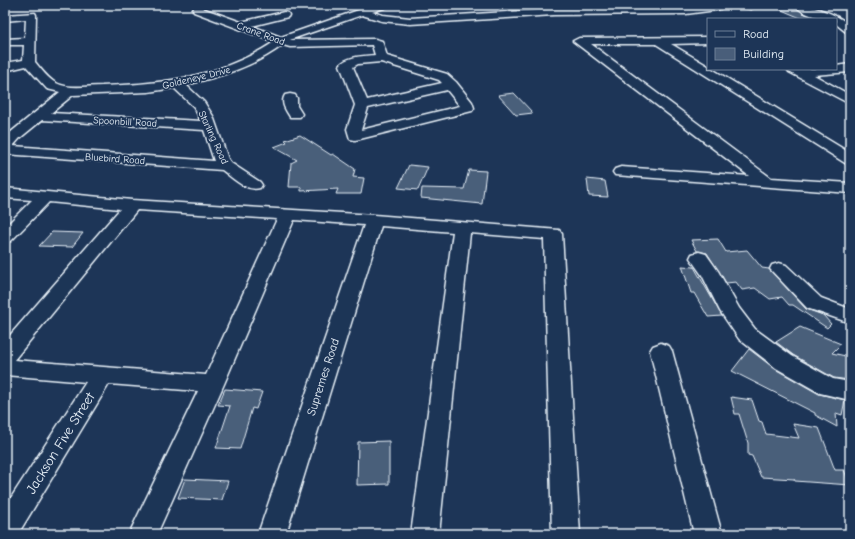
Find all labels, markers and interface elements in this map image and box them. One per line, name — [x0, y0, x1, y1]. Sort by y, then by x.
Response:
legend — [707, 18, 837, 70]
street label: Crane Road — [235, 20, 286, 48]
text: Road — [743, 27, 769, 41]
text: Building — [743, 47, 784, 61]
street label: Goldeneye Drive — [161, 64, 232, 92]
street label: Starling Road — [196, 109, 231, 166]
street label: Spoonbill Road — [93, 114, 157, 130]
street label: Bluebird Road — [85, 151, 145, 167]
street label: Supremes Road — [304, 337, 342, 417]
street label: Jackson Five Street — [22, 389, 99, 497]

